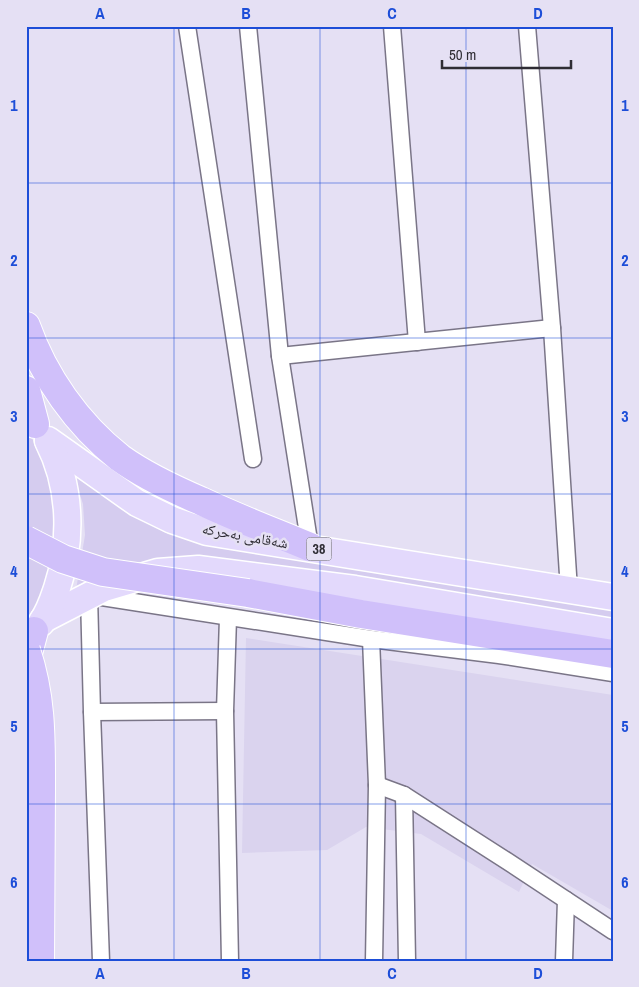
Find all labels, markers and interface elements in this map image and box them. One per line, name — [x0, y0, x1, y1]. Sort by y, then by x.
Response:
text: A — [95, 2, 105, 24]
text: B — [241, 2, 251, 24]
text: C — [387, 2, 397, 24]
text: D — [533, 2, 543, 24]
scale bar — [442, 38, 570, 70]
text: 50 m — [449, 44, 476, 65]
text: 1 — [10, 94, 18, 116]
text: 1 — [621, 94, 629, 116]
text: 2 — [10, 249, 18, 271]
text: 2 — [621, 249, 629, 271]
text: 3 — [10, 405, 18, 427]
text: 3 — [621, 405, 629, 427]
street label: شەقامی بەحرکە — [201, 518, 290, 553]
road number: 38 — [306, 538, 332, 560]
text: 4 — [10, 560, 18, 582]
text: 4 — [621, 560, 629, 582]
text: 5 — [10, 715, 18, 737]
text: 5 — [621, 715, 629, 737]
text: 6 — [10, 871, 18, 893]
text: 6 — [621, 871, 629, 893]
text: A — [95, 962, 105, 984]
text: B — [241, 962, 251, 984]
text: C — [387, 962, 397, 984]
text: D — [533, 962, 543, 984]

